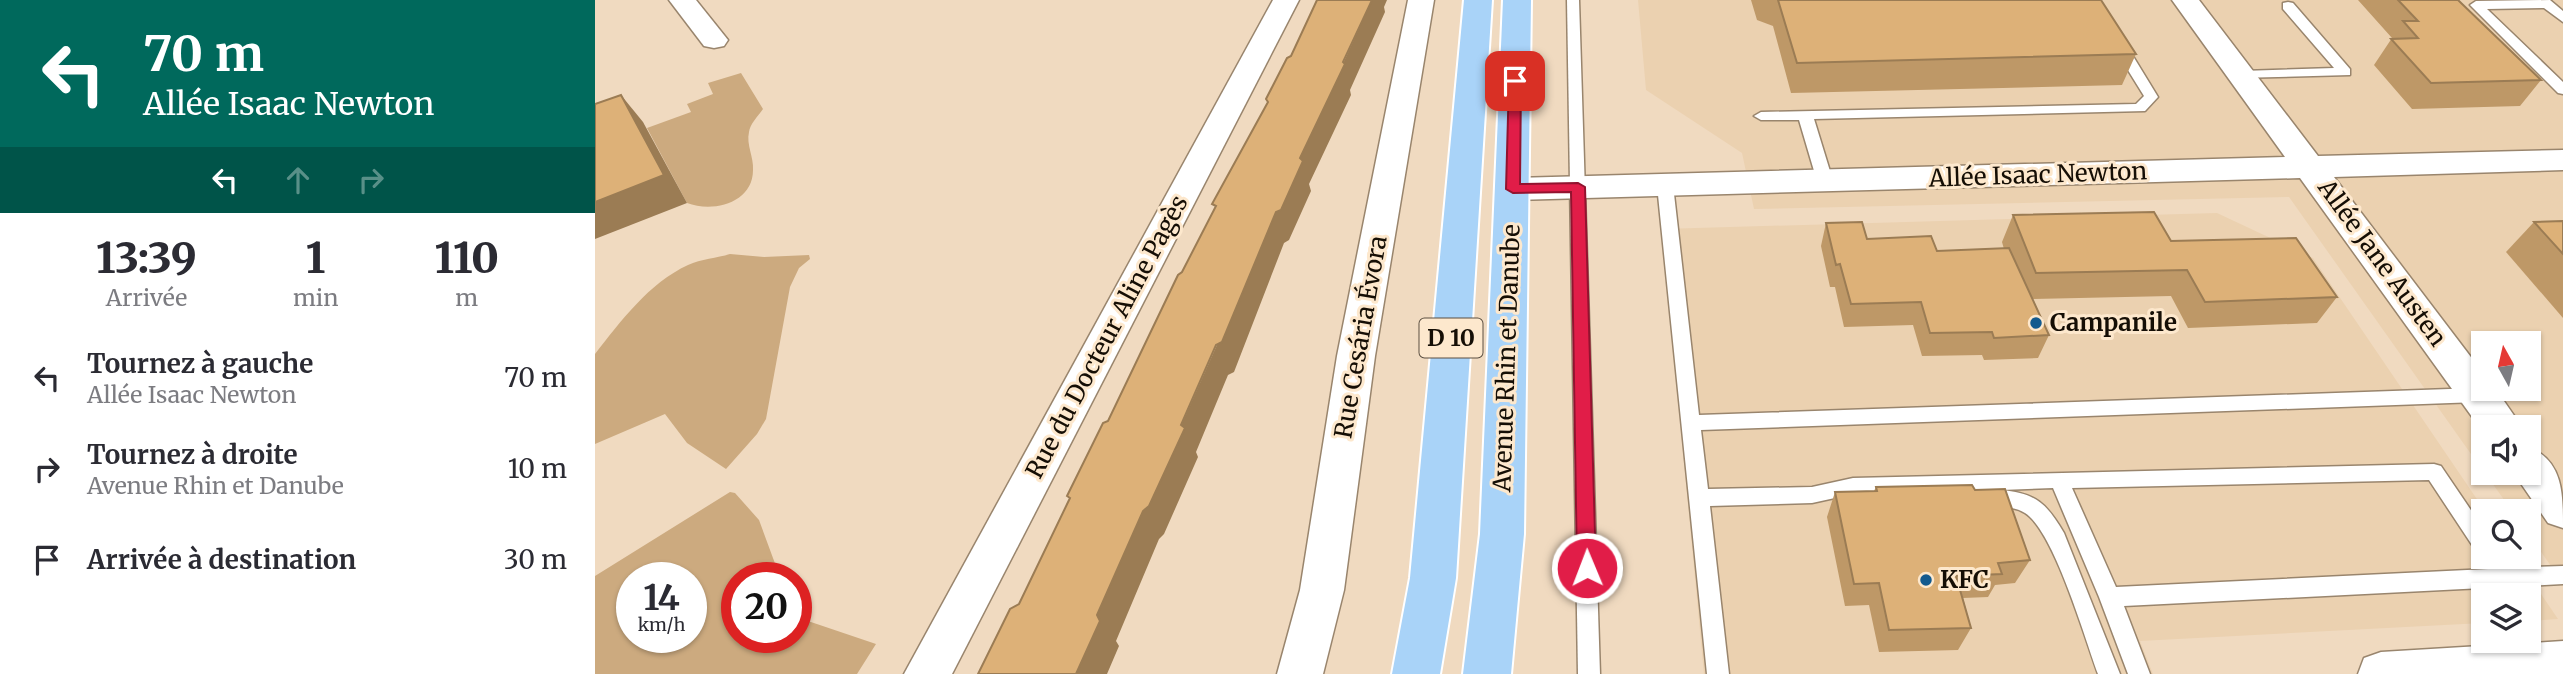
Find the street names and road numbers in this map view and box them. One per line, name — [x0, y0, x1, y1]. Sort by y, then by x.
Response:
street label: Allée Isaac Newton — [1927, 155, 2148, 194]
street label: Allée Jane Austen — [2311, 172, 2453, 352]
street label: Rue du Docteur Aline Pagès — [1019, 190, 1194, 484]
street label: Avenue Rhin et Danube — [1486, 224, 1527, 493]
street label: Rue Cesária Évora — [1326, 233, 1394, 441]
road number: D 10 — [1419, 318, 1483, 358]

